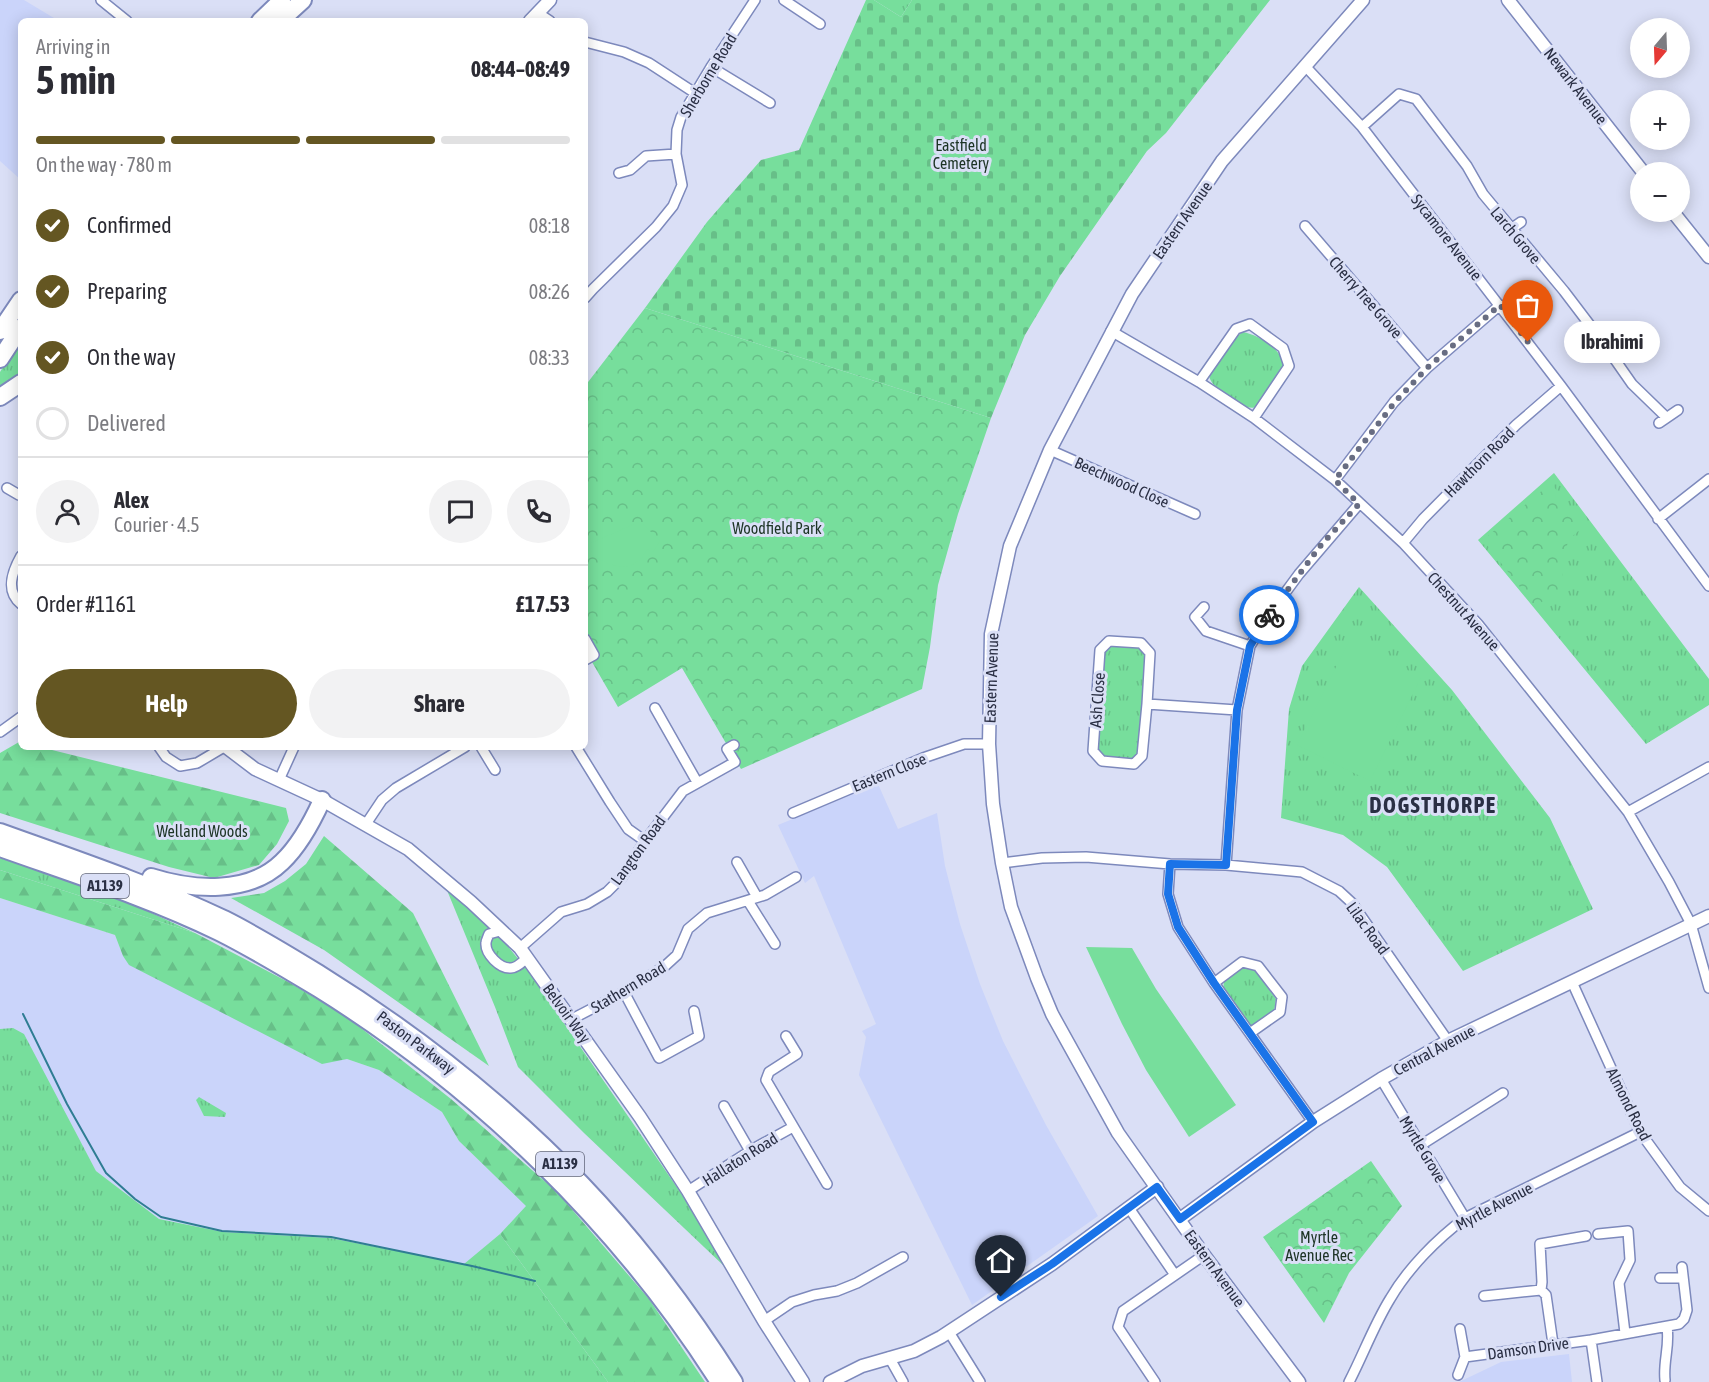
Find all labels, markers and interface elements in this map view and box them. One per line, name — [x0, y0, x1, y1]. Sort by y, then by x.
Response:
north arrow — [1630, 18, 1690, 78]
map controls — [1630, 18, 1690, 222]
street label: Sherborne Road — [676, 30, 740, 120]
text: Arriving in — [36, 35, 110, 58]
street label: Newark Avenue — [1541, 44, 1611, 128]
text: 08:44–08:49 — [471, 56, 570, 82]
text: 5 min — [36, 58, 116, 102]
button: + — [1630, 90, 1690, 150]
park label: Eastfield Cemetery — [933, 136, 990, 173]
text: On the way · 780 m — [36, 153, 172, 176]
button: − — [1630, 162, 1690, 222]
street label: Eastern Avenue — [1149, 178, 1215, 262]
street label: Sycamore Avenue — [1407, 191, 1486, 284]
street label: Larch Grove — [1487, 203, 1545, 267]
icon: check — [36, 209, 69, 242]
text: Confirmed — [87, 212, 172, 238]
text: 08:18 — [529, 214, 570, 237]
street label: Cherry Tree Grove — [1325, 253, 1406, 342]
icon: check — [36, 275, 69, 308]
text: Preparing — [87, 278, 167, 304]
text: 08:26 — [529, 280, 570, 303]
pin — [1502, 280, 1553, 342]
icon: bag — [1511, 289, 1544, 322]
callout: Ibrahimi — [1564, 321, 1660, 363]
text: Ibrahimi — [1581, 330, 1643, 353]
icon: check — [36, 341, 69, 374]
text: On the way — [87, 344, 176, 370]
text: 08:33 — [529, 346, 570, 369]
text: Delivered — [87, 410, 166, 436]
street label: Hawthorn Road — [1440, 423, 1518, 501]
street label: Beechwood Close — [1072, 453, 1172, 511]
button: person — [36, 480, 99, 543]
button: chat — [429, 480, 492, 543]
button: phone — [507, 480, 570, 543]
text: Alex — [114, 487, 149, 513]
text: Courier · 4.5 — [114, 513, 200, 536]
park label: Woodfield Park — [732, 519, 822, 537]
street label: Chestnut Avenue — [1424, 568, 1504, 654]
courier — [1239, 585, 1299, 645]
text: Order #1161 — [36, 591, 136, 617]
text: £17.53 — [515, 591, 570, 617]
icon: bike — [1253, 599, 1286, 632]
street label: Eastern Avenue — [980, 632, 1002, 724]
button: Help — [36, 669, 297, 738]
button: Share — [309, 669, 570, 738]
street label: Ash Close — [1086, 672, 1108, 728]
street label: Eastern Close — [849, 749, 929, 795]
district label: DOGSTHORPE — [1369, 792, 1497, 818]
street label: Langton Road — [607, 812, 670, 889]
park label: Welland Woods — [156, 822, 248, 840]
road number: A1139 — [81, 874, 129, 898]
street label: Lilac Road — [1343, 898, 1393, 958]
street label: Stathern Road — [588, 958, 668, 1016]
street label: Belvoir Way — [539, 980, 595, 1047]
street label: Paston Parkway — [373, 1007, 459, 1078]
street label: Central Avenue — [1390, 1021, 1478, 1079]
street label: Almond Road — [1603, 1065, 1655, 1143]
street label: Myrtle Grove — [1395, 1113, 1450, 1186]
street label: Hallaton Road — [699, 1129, 781, 1189]
road number: A1139 — [536, 1152, 584, 1176]
street label: Myrtle Avenue — [1453, 1178, 1536, 1235]
street label: Eastern Avenue — [1181, 1226, 1249, 1310]
park label: Myrtle Avenue Rec — [1285, 1228, 1353, 1264]
pin — [975, 1235, 1026, 1297]
icon: home — [984, 1244, 1017, 1277]
street label: Damson Drive — [1486, 1333, 1570, 1363]

